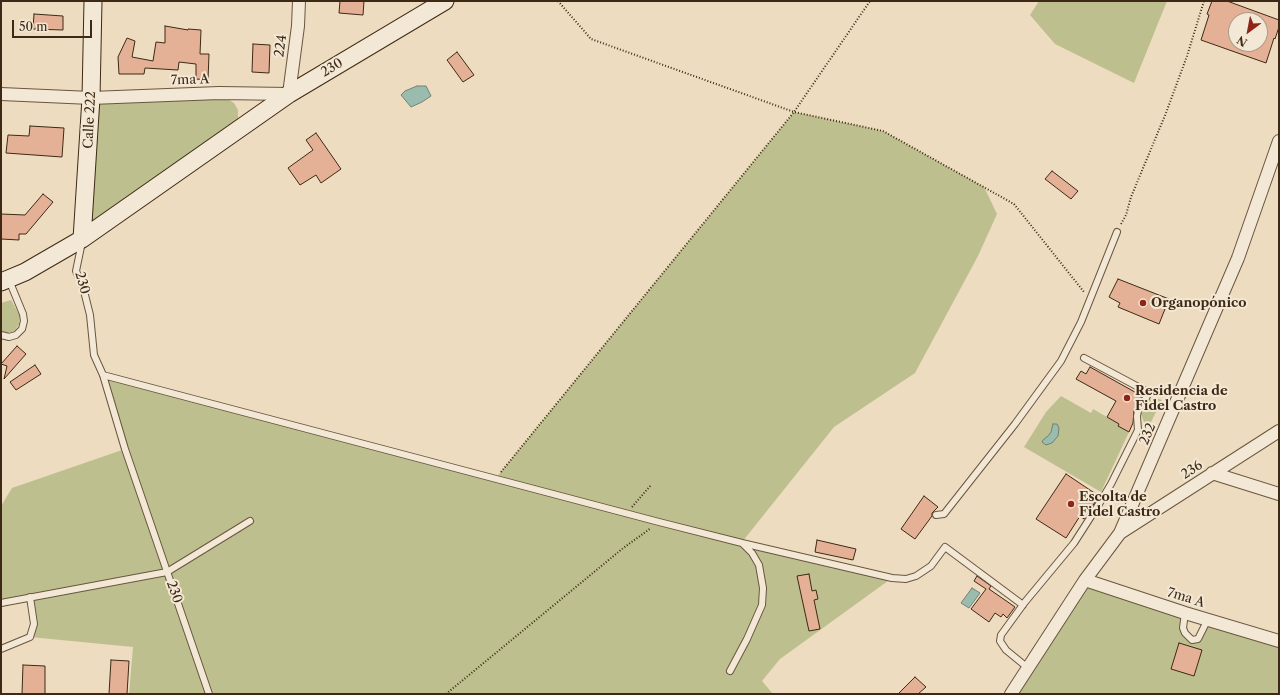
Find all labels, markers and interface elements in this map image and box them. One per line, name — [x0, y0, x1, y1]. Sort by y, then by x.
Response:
scale bar — [14, 12, 94, 38]
north arrow — [1228, 12, 1268, 52]
text: 50 m — [19, 19, 48, 34]
text: N — [1234, 33, 1250, 50]
street label: 224 — [272, 34, 290, 58]
street label: 230 — [318, 55, 346, 81]
street label: 7ma A — [171, 72, 209, 88]
street label: Calle 222 — [81, 91, 99, 149]
street label: 230 — [71, 270, 93, 296]
place label: Organopónico — [1151, 295, 1247, 311]
marker: Organopónico — [1138, 298, 1148, 308]
place label: Residencia de Fidel Castro — [1135, 383, 1228, 414]
marker: Residencia de Fidel Castro — [1122, 393, 1132, 403]
street label: 232 — [1137, 421, 1159, 447]
street label: 236 — [1178, 457, 1206, 483]
place label: Escolta de Fidel Castro — [1079, 489, 1160, 520]
marker: Escolta de Fidel Castro — [1066, 499, 1076, 509]
street label: 230 — [163, 579, 185, 605]
street label: 7ma A — [1165, 585, 1207, 611]

